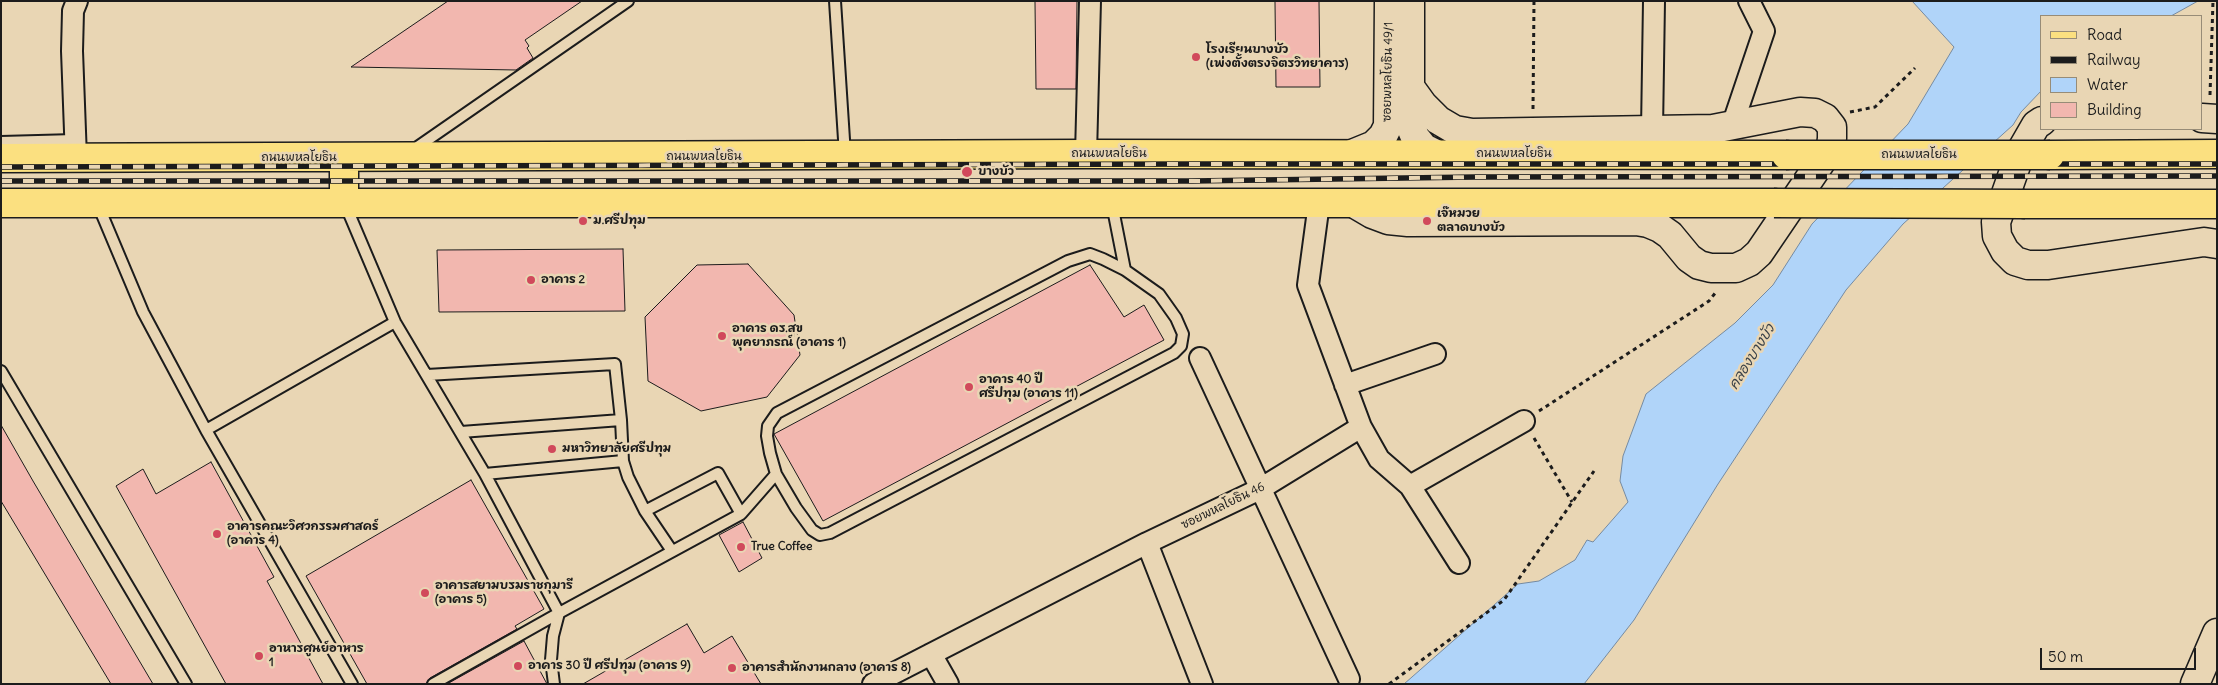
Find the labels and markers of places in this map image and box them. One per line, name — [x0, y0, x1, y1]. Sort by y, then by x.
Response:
place label: โรงเรียนบางบัว (เพ่งตั้งตรงจิตรวิทยาคาร) — [1206, 43, 1348, 71]
marker: โรงเรียนบางบัว (เพ่งตั้งตรงจิตรวิทยาคาร) — [1190, 51, 1202, 63]
marker: บางบัว — [960, 165, 974, 179]
place label: บางบัว — [978, 165, 1014, 179]
place label: เจ๊หมวย ตลาดบางบัว — [1437, 207, 1505, 235]
place label: ม.ศรีปทุม — [593, 214, 646, 228]
marker: ม.ศรีปทุม — [577, 215, 589, 227]
marker: เจ๊หมวย ตลาดบางบัว — [1421, 215, 1433, 227]
place label: อาคาร 2 — [541, 273, 585, 287]
marker: อาคาร 2 — [525, 274, 537, 286]
place label: อาคาร ดร.สุข พุคยาภรณ์ (อาคาร 1) — [732, 322, 846, 350]
marker: อาคาร ดร.สุข พุคยาภรณ์ (อาคาร 1) — [716, 330, 728, 342]
place label: อาคาร 40 ปี ศรีปทุม (อาคาร 11) — [979, 373, 1078, 401]
marker: อาคาร 40 ปี ศรีปทุม (อาคาร 11) — [963, 381, 975, 393]
place label: มหาวิทยาลัยศรีปทุม — [562, 442, 671, 456]
marker: มหาวิทยาลัยศรีปทุม — [546, 443, 558, 455]
place label: อาคารคณะวิศวกรรมศาสคร์ (อาคาร 4) — [227, 520, 379, 548]
marker: อาคารคณะวิศวกรรมศาสคร์ (อาคาร 4) — [211, 528, 223, 540]
place label: True Coffee — [751, 540, 813, 554]
marker: True Coffee — [735, 541, 747, 553]
place label: อาคารสยามบรมราชกุมารี (อาคาร 5) — [435, 579, 573, 607]
marker: อาคารสยามบรมราชกุมารี (อาคาร 5) — [419, 587, 431, 599]
place label: อาหารศูนย์อาหาร 1 — [269, 642, 364, 670]
marker: อาหารศูนย์อาหาร 1 — [253, 650, 265, 662]
place label: อาคาร 30 ปี ศรีปทุม (อาคาร 9) — [528, 659, 691, 673]
marker: อาคาร 30 ปี ศรีปทุม (อาคาร 9) — [512, 660, 524, 672]
place label: อาคารสำนักงานกลาง (อาคาร 8) — [742, 661, 911, 675]
marker: อาคารสำนักงานกลาง (อาคาร 8) — [726, 662, 738, 674]

